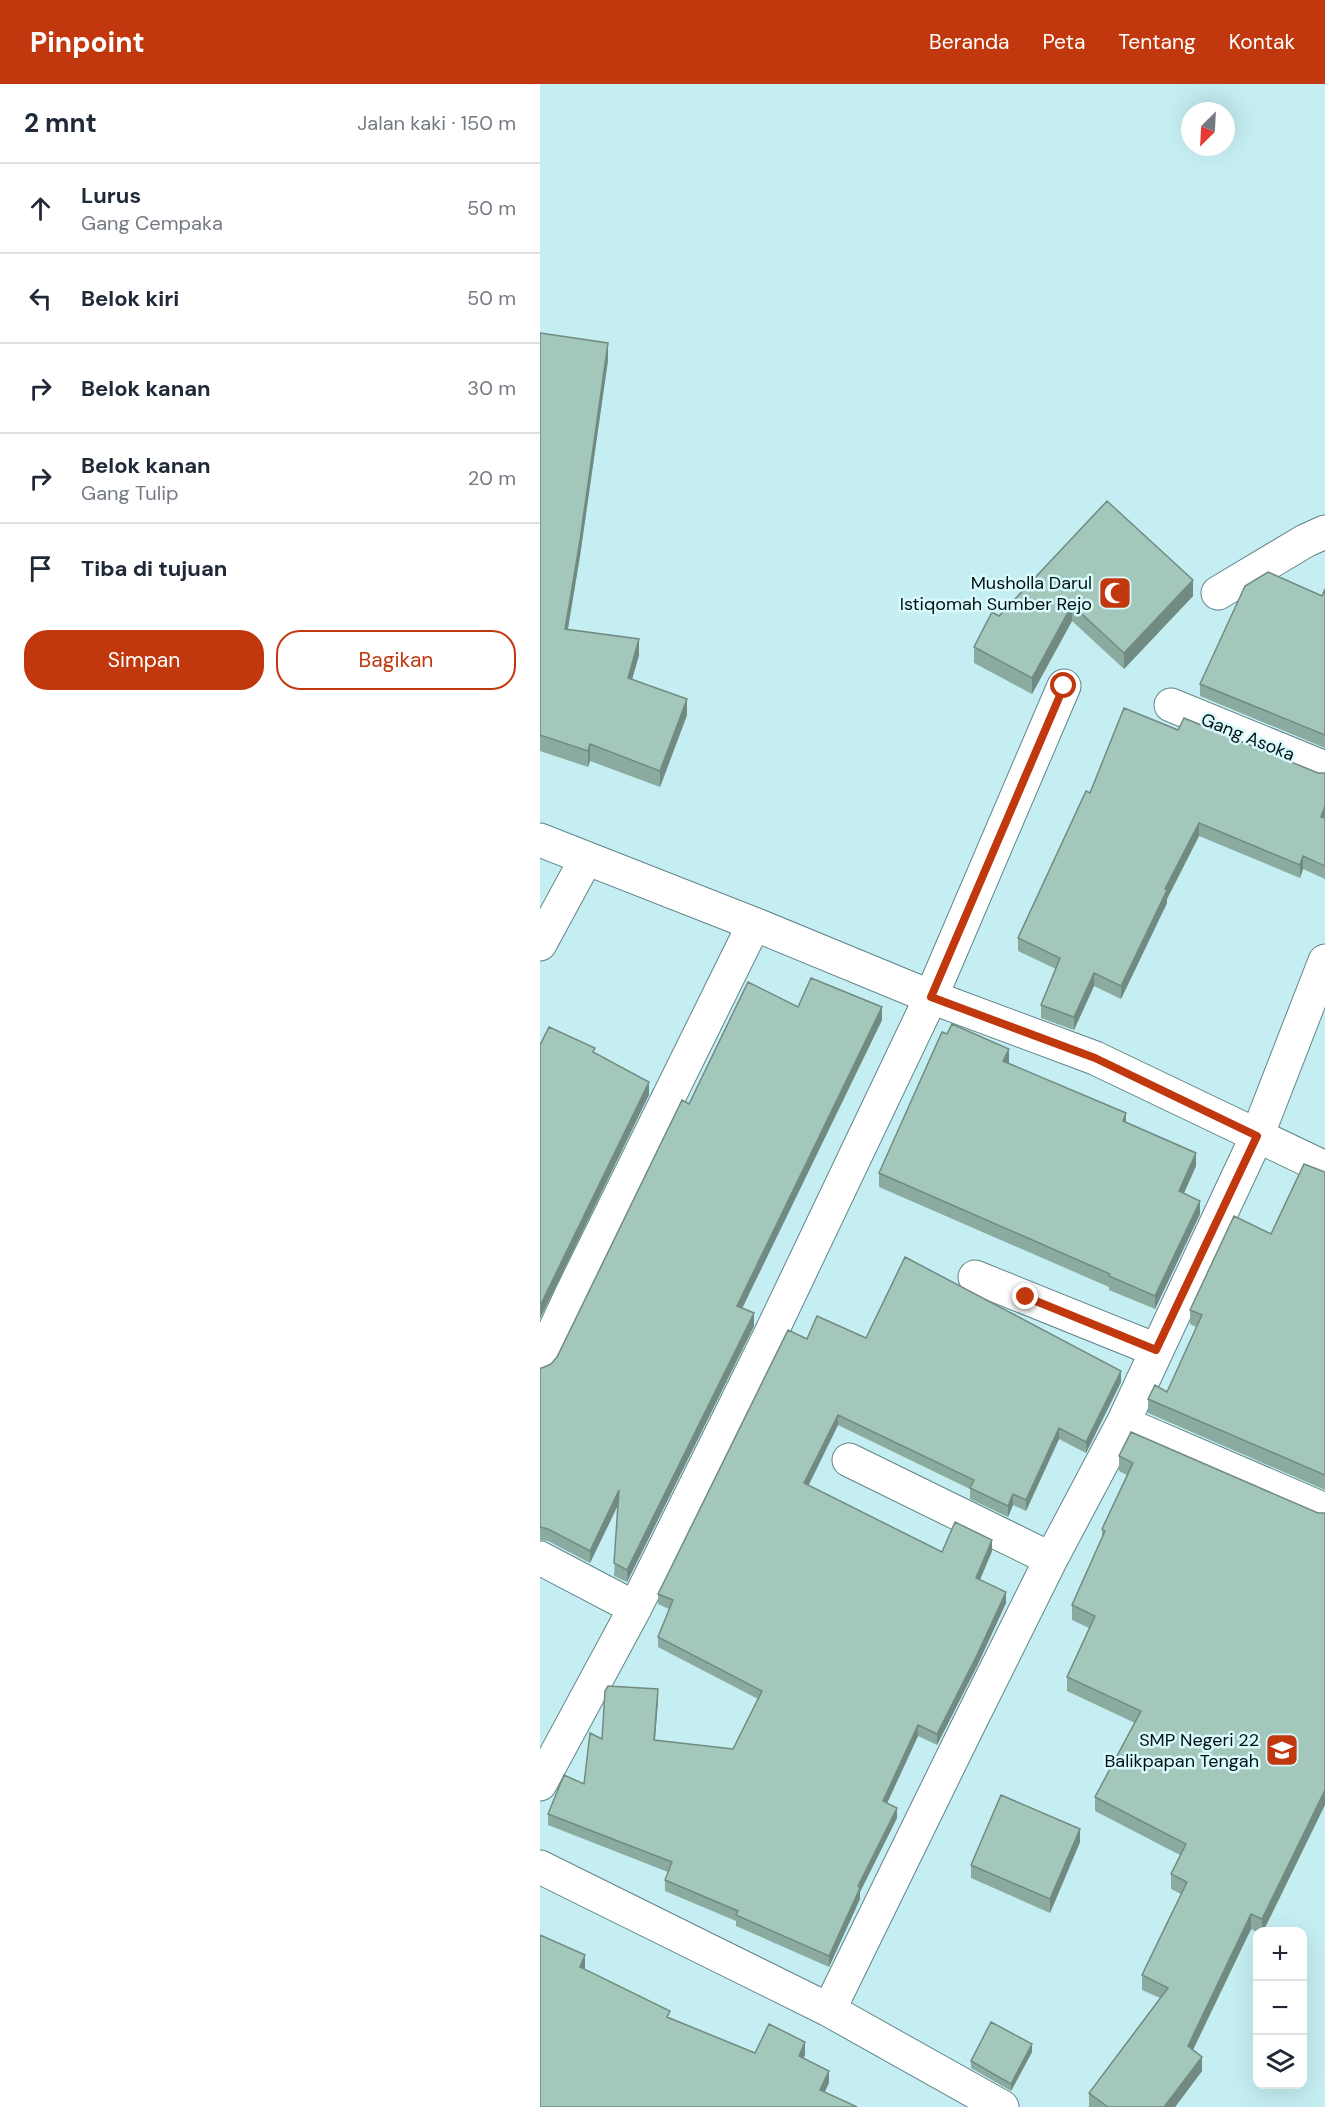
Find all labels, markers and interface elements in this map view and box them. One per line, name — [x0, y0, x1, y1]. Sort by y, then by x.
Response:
text: Pinpoint — [30, 24, 145, 61]
text: Beranda — [929, 28, 1010, 56]
text: Peta — [1043, 28, 1085, 56]
text: Tentang — [1118, 28, 1196, 56]
text: Kontak — [1229, 28, 1295, 56]
north arrow — [1181, 102, 1235, 156]
text: 2 mnt — [24, 106, 97, 140]
text: Jalan kaki · 150 m — [357, 110, 516, 136]
text: Lurus — [81, 181, 141, 210]
icon: ahead — [24, 192, 57, 225]
text: 50 m — [467, 195, 516, 221]
text: Gang Cempaka — [81, 210, 223, 236]
icon: left — [24, 282, 57, 315]
text: Belok kiri — [81, 284, 179, 313]
text: 50 m — [467, 285, 516, 311]
icon: right — [24, 372, 57, 405]
text: Belok kanan — [81, 374, 211, 403]
text: 30 m — [467, 375, 516, 401]
text: Belok kanan — [81, 451, 211, 480]
icon: right — [24, 462, 57, 495]
text: 20 m — [468, 465, 516, 491]
text: Gang Tulip — [81, 480, 178, 506]
icon: arrive — [24, 552, 57, 585]
text: Tiba di tujuan — [81, 554, 227, 583]
place label: Musholla Darul Istiqomah Sumber Rejo — [900, 571, 1092, 616]
mosque icon: Musholla Darul Istiqomah Sumber Rejo — [1097, 575, 1133, 611]
button: Simpan — [24, 630, 264, 690]
button: Bagikan — [276, 630, 516, 690]
route start — [1050, 672, 1076, 698]
street label: Gang Asoka — [1198, 707, 1298, 767]
route end — [1012, 1283, 1038, 1309]
place label: SMP Negeri 22 Balikpapan Tengah — [1104, 1728, 1259, 1773]
school or university icon: SMP Negeri 22 Balikpapan Tengah — [1264, 1732, 1300, 1768]
map controls — [1253, 1927, 1307, 2089]
button: + — [1253, 1927, 1307, 1981]
button: − — [1253, 1981, 1307, 2035]
button: layers — [1253, 2035, 1307, 2089]

